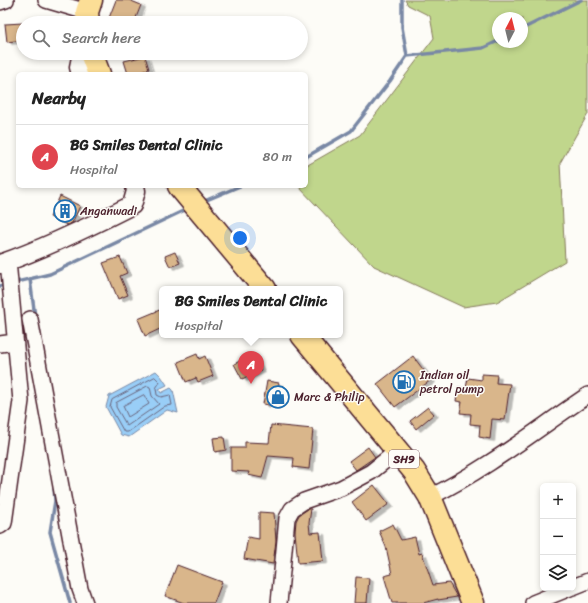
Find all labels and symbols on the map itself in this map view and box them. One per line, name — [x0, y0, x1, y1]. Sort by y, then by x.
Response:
north arrow — [492, 12, 528, 48]
building icon: Anganwadi — [52, 198, 78, 224]
place label: Anganwadi — [79, 200, 138, 222]
your location — [230, 228, 250, 248]
pin: A — [238, 351, 264, 384]
place label: Indian oil petrol pump — [419, 364, 484, 400]
fuel station icon: Indian oil petrol pump — [391, 369, 417, 395]
shop icon: Marc & Philip — [265, 384, 291, 410]
place label: Marc & Philip — [294, 386, 365, 408]
road number: SH9 — [389, 450, 419, 468]

